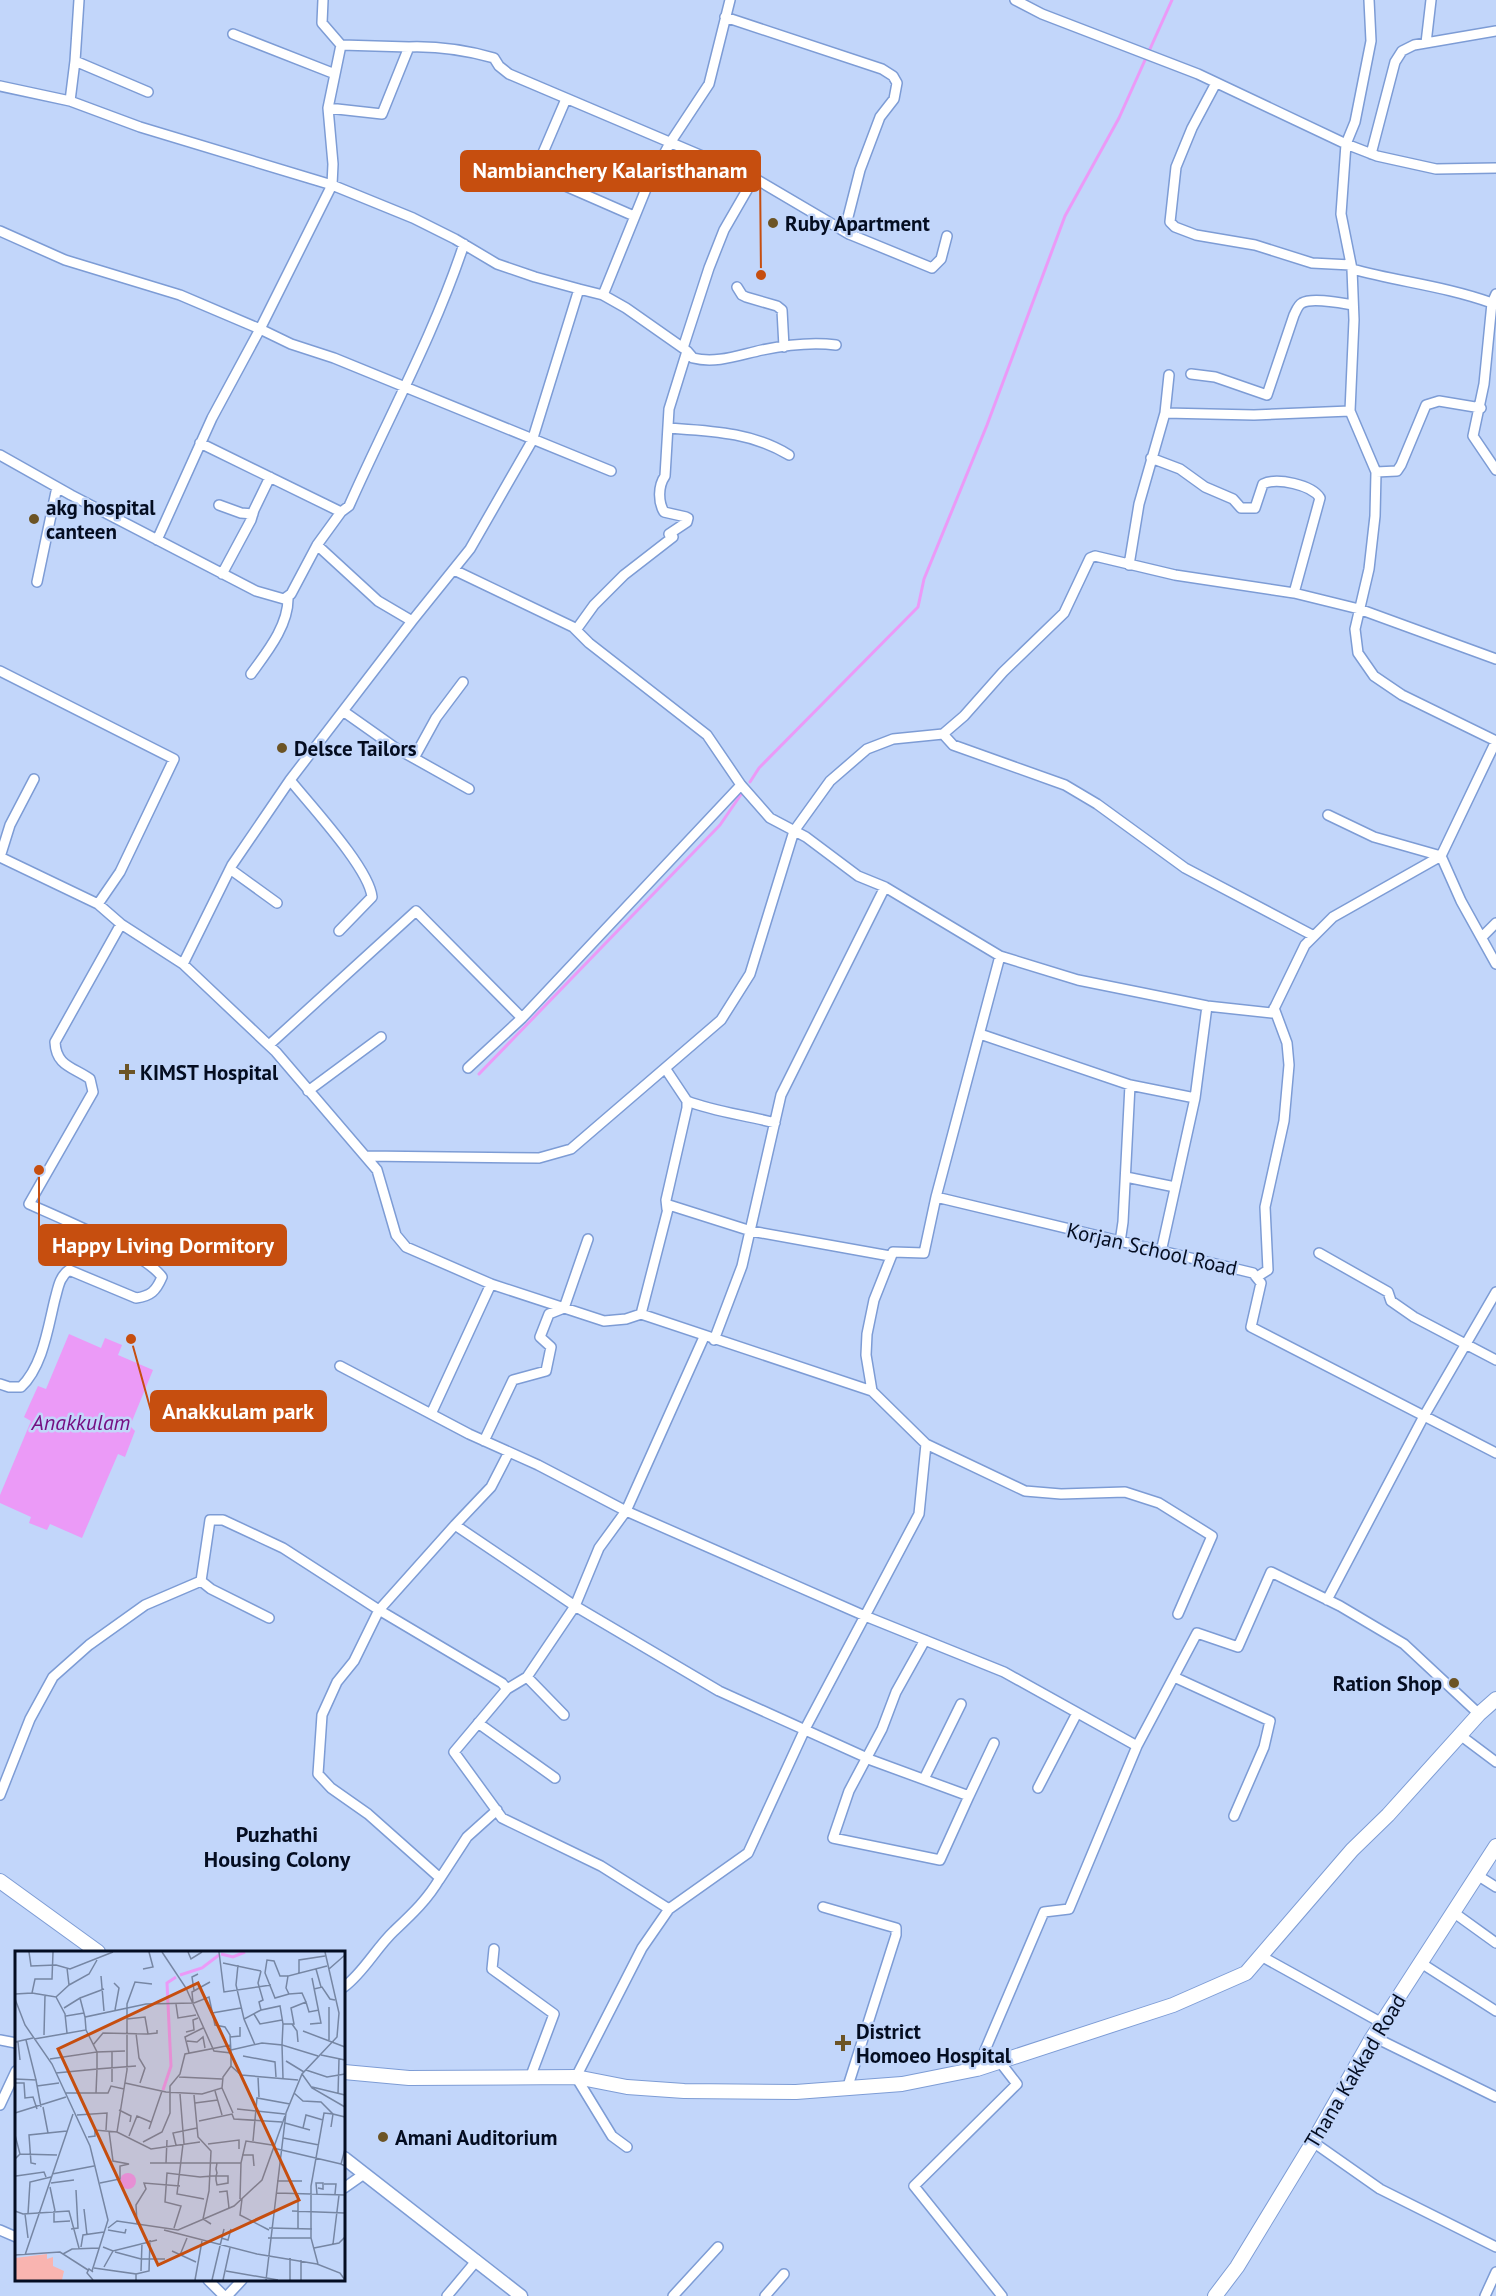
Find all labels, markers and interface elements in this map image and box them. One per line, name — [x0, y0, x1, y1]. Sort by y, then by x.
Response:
callout: Nambianchery Kalaristhanam — [461, 151, 760, 191]
text: Nambianchery Kalaristhanam — [472, 156, 748, 184]
place label: Ruby Apartment — [785, 210, 931, 237]
marker: Ruby Apartment — [766, 216, 780, 230]
place label: akg hospital canteen — [46, 494, 156, 545]
marker: akg hospital canteen — [27, 512, 41, 526]
place label: Delsce Tailors — [294, 735, 417, 762]
marker: Delsce Tailors — [275, 741, 289, 755]
place label: KIMST Hospital — [140, 1059, 279, 1086]
marker: KIMST Hospital — [118, 1063, 136, 1081]
street label: Korjan School Road — [1064, 1216, 1240, 1282]
callout: Happy Living Dormitory — [39, 1225, 286, 1265]
text: Happy Living Dormitory — [52, 1231, 274, 1259]
callout: Anakkulam park — [151, 1391, 326, 1431]
text: Anakkulam park — [162, 1397, 314, 1425]
water label: Anakkulam — [31, 1408, 130, 1436]
place label: Ration Shop — [1333, 1670, 1442, 1697]
marker: Ration Shop — [1447, 1676, 1461, 1690]
district label: Puzhathi Housing Colony — [204, 1820, 351, 1873]
inset map — [15, 1951, 345, 2281]
street label: Thana Kakkad Road — [1298, 1989, 1412, 2153]
place label: District Homoeo Hospital — [856, 2018, 1012, 2069]
marker: District Homoeo Hospital — [834, 2034, 852, 2052]
place label: Amani Auditorium — [395, 2124, 557, 2151]
marker: Amani Auditorium — [376, 2130, 390, 2144]

